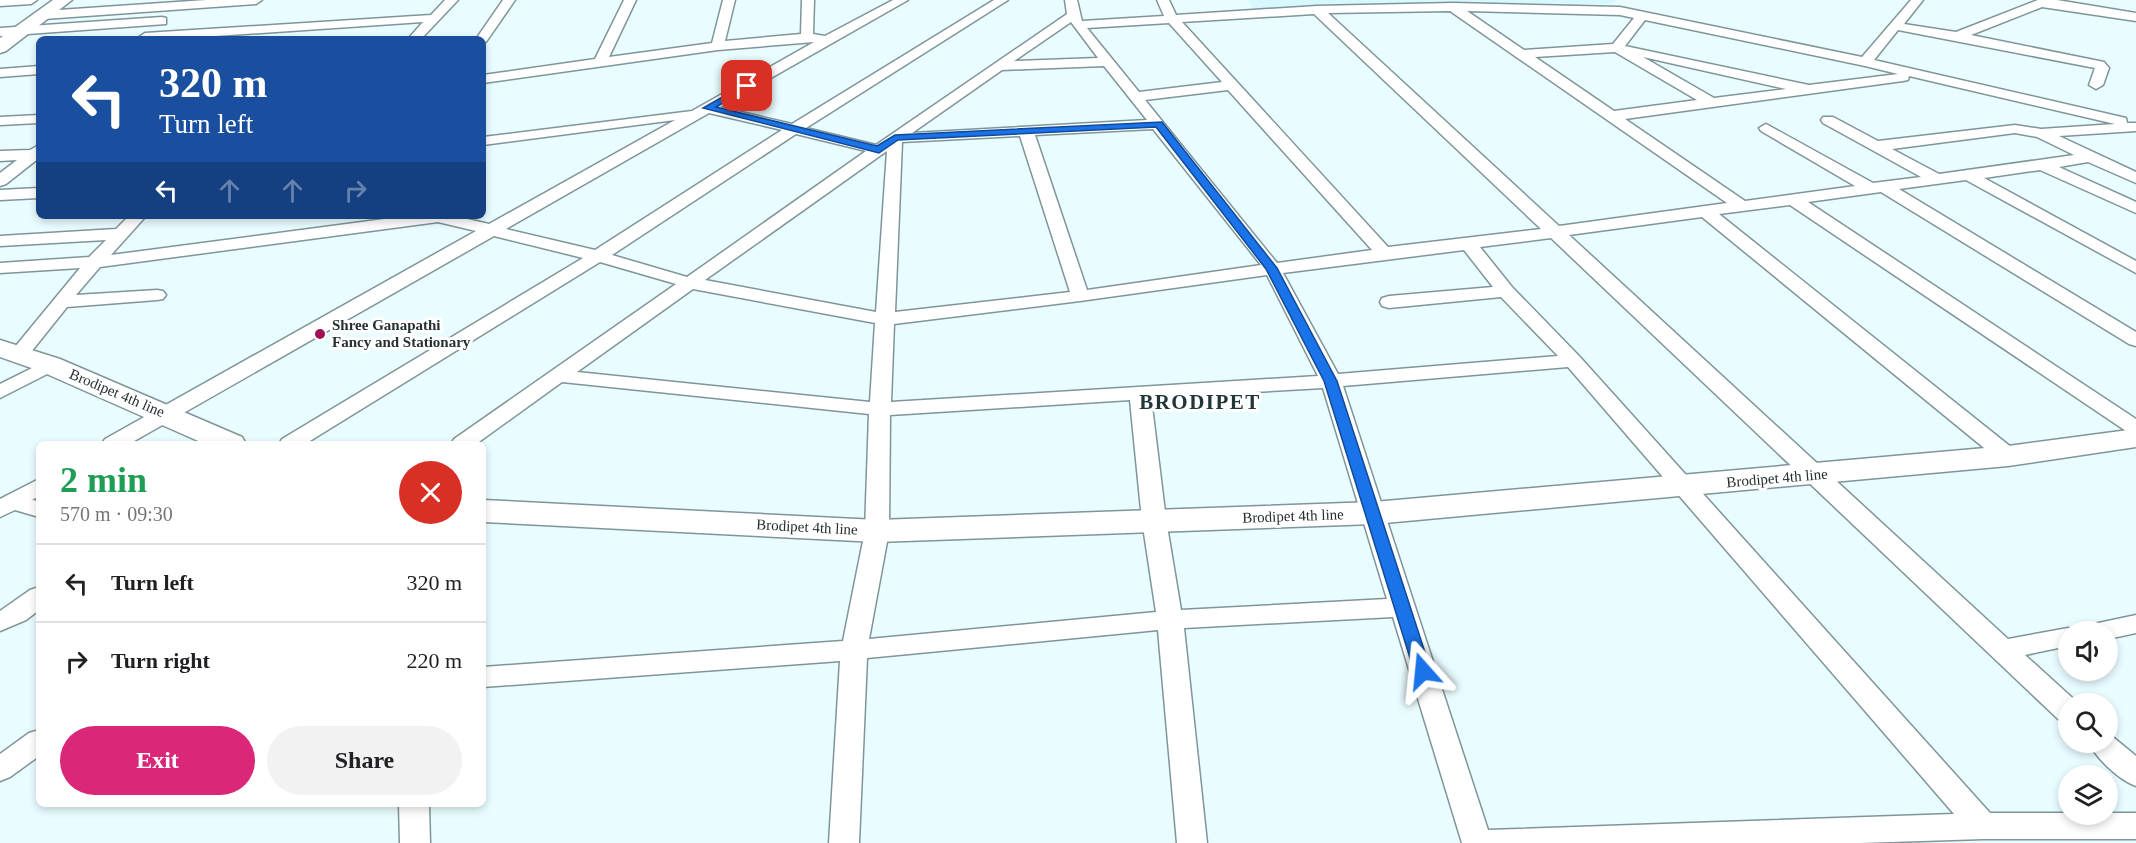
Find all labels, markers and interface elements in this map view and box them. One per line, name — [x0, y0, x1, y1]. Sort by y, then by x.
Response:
icon: left — [60, 60, 138, 138]
text: 320 m — [159, 60, 268, 106]
pin — [721, 60, 772, 111]
icon: arrive — [730, 69, 763, 102]
text: Turn left — [159, 109, 253, 139]
icon: left — [150, 174, 183, 207]
icon: ahead — [213, 174, 246, 207]
icon: ahead — [276, 174, 309, 207]
icon: right — [339, 174, 372, 207]
place label: Shree Ganapathi Fancy and Stationary — [332, 317, 471, 350]
marker: Shree Ganapathi Fancy and Stationary — [313, 327, 327, 341]
street label: Brodipet 4th line — [67, 366, 167, 420]
district label: BRODIPET — [1139, 390, 1261, 414]
text: 2 min — [60, 460, 147, 500]
button: close — [399, 461, 462, 524]
street label: Brodipet 4th line — [1726, 466, 1829, 490]
text: 570 m · 09:30 — [60, 503, 173, 525]
street label: Brodipet 4th line — [1242, 506, 1344, 526]
street label: Brodipet 4th line — [756, 516, 859, 538]
icon: left — [60, 567, 93, 600]
text: Turn left — [111, 570, 194, 595]
text: 320 m — [406, 570, 462, 595]
map controls — [2058, 621, 2118, 825]
button: sound — [2058, 621, 2118, 681]
position arrow — [1391, 639, 1455, 703]
icon: right — [60, 645, 93, 678]
text: Turn right — [111, 648, 210, 673]
text: 220 m — [406, 648, 462, 673]
button: search — [2058, 693, 2118, 753]
button: Exit — [60, 726, 255, 795]
button: Share — [267, 726, 462, 795]
button: layers — [2058, 765, 2118, 825]

